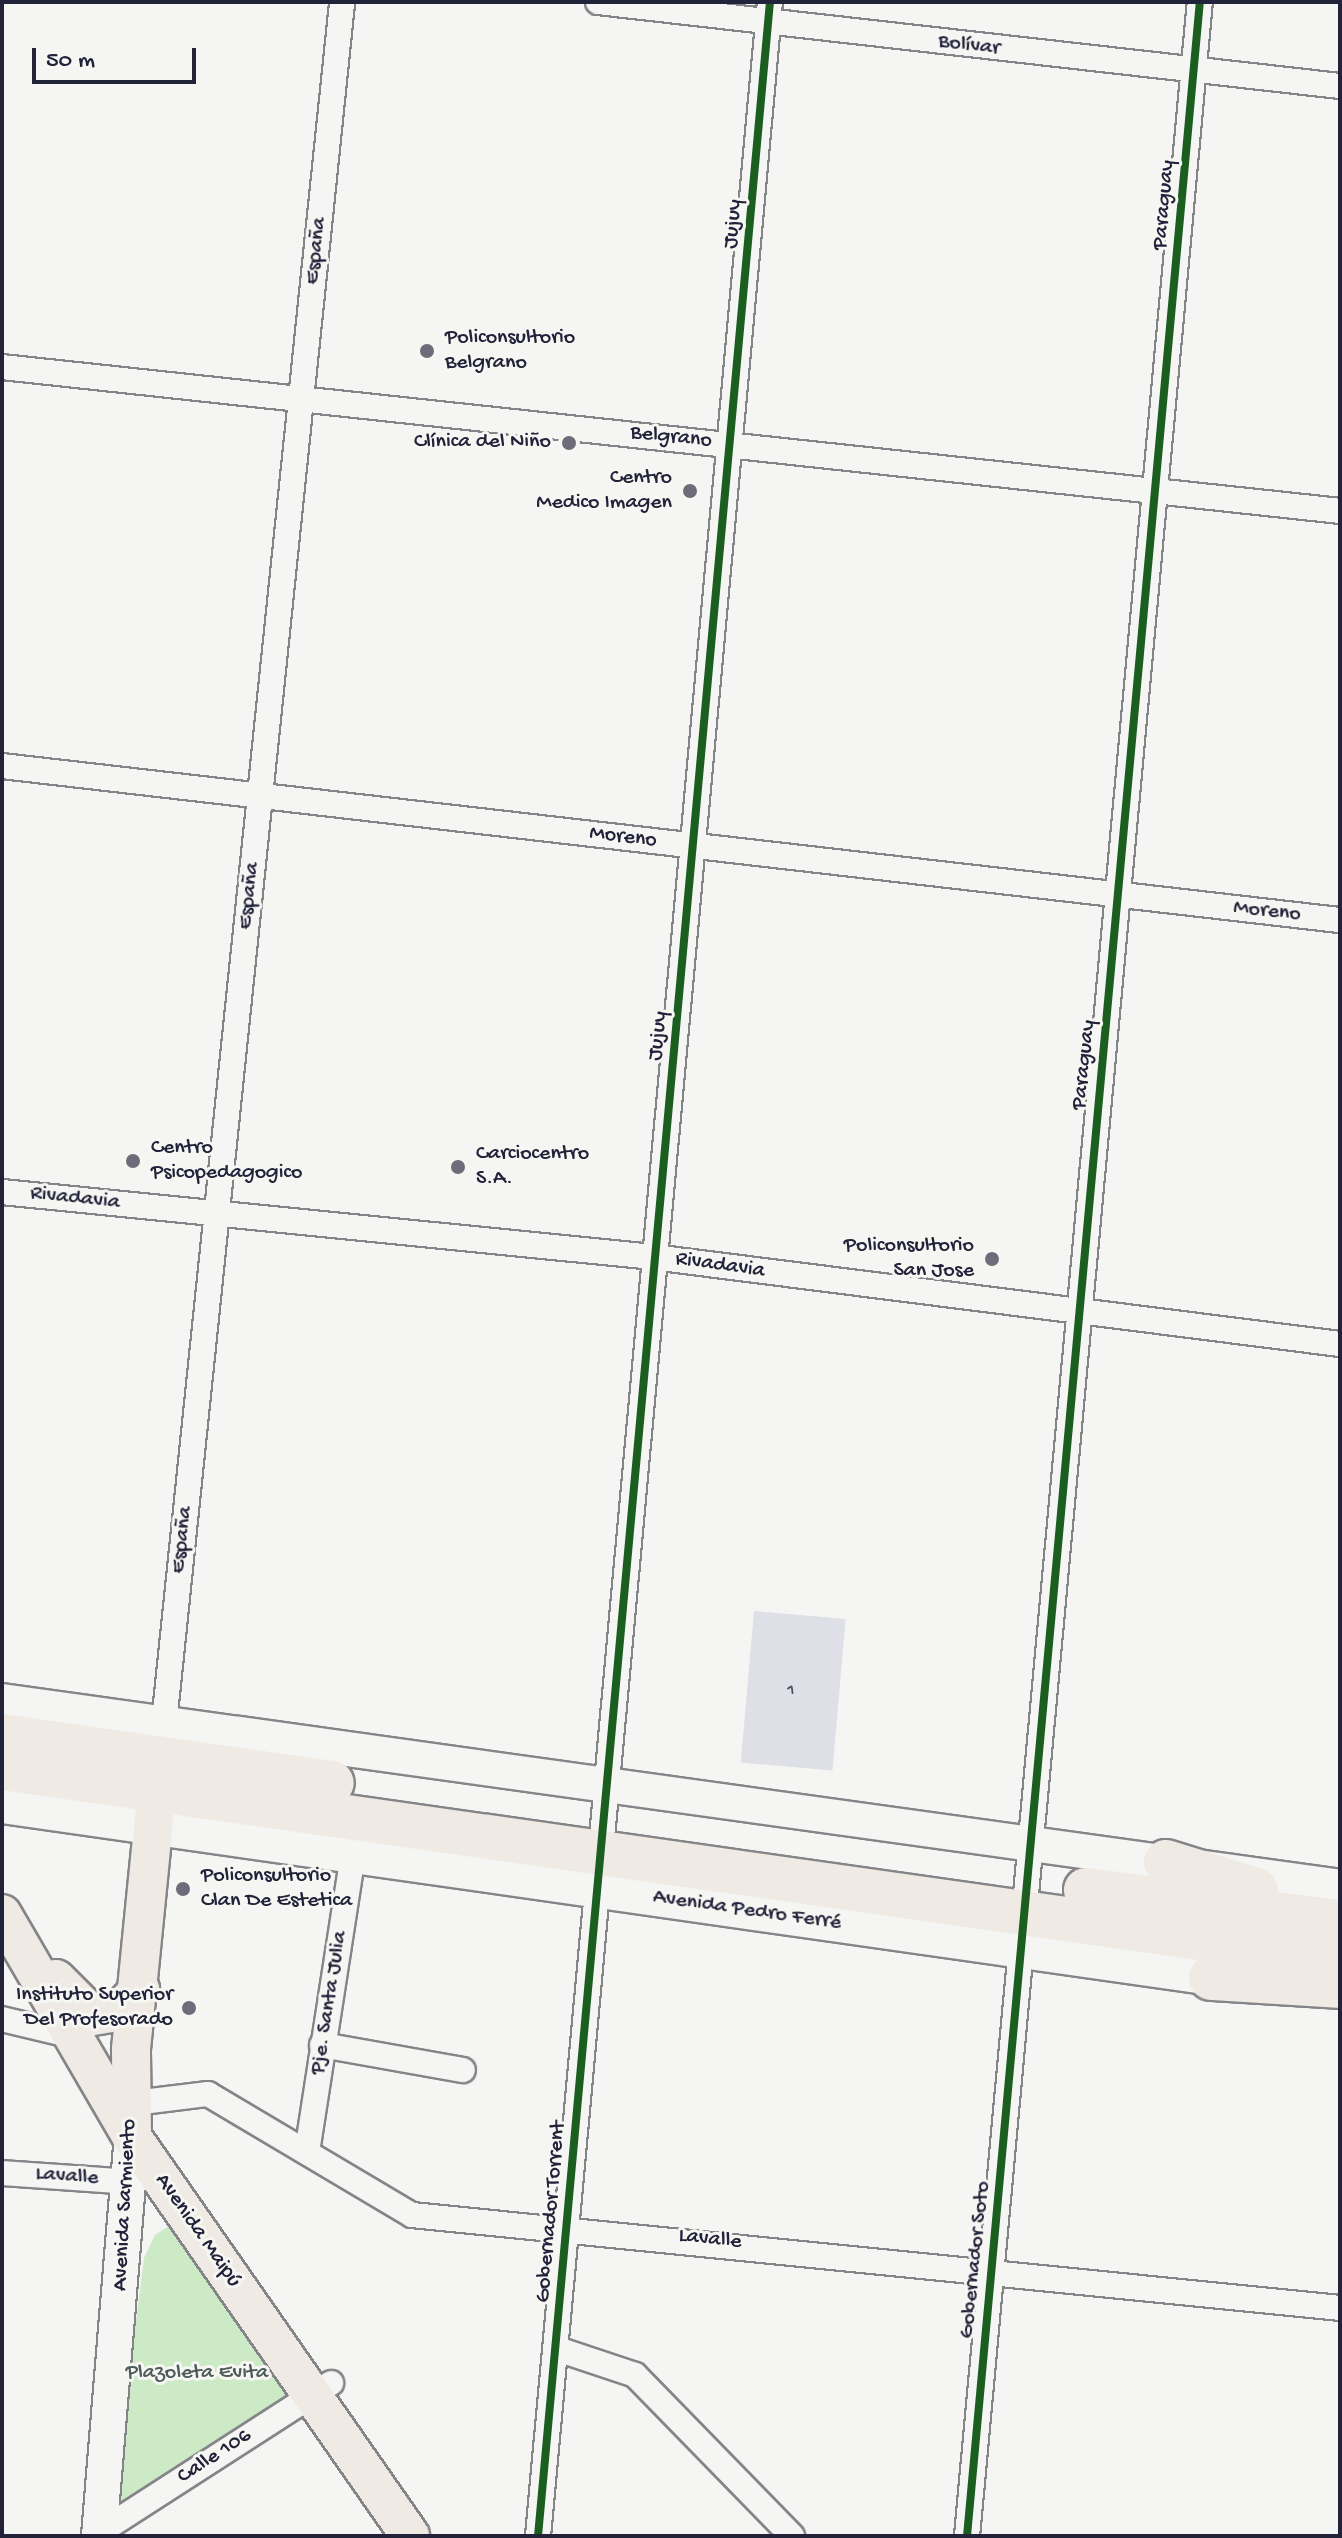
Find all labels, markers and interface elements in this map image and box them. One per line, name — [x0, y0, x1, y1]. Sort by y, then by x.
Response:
street label: Bolívar — [937, 29, 1001, 63]
scale bar — [36, 32, 200, 82]
text: 50 m — [46, 47, 95, 76]
street label: Paraguay — [1148, 159, 1182, 251]
street label: Jujuy — [719, 198, 749, 250]
street label: España — [300, 216, 334, 286]
place label: Policonsultorio Belgrano — [445, 325, 575, 376]
marker: Policonsultorio Belgrano — [416, 340, 438, 362]
street label: Belgrano — [629, 421, 713, 455]
place label: Clínica del Niño — [414, 430, 551, 456]
marker: Clínica del Niño — [558, 432, 580, 454]
place label: Centro Medico Imagen — [536, 465, 672, 516]
marker: Centro Medico Imagen — [679, 480, 701, 502]
street label: Moreno — [588, 821, 658, 855]
street label: España — [233, 861, 267, 931]
street label: Moreno — [1232, 895, 1302, 929]
street label: Jujuy — [643, 1010, 675, 1062]
street label: Paraguay — [1067, 1019, 1103, 1111]
place label: Centro Psicopedagogico — [151, 1135, 302, 1186]
place label: Carciocentro S.A. — [476, 1141, 589, 1192]
marker: Centro Psicopedagogico — [122, 1150, 144, 1172]
marker: Carciocentro S.A. — [447, 1156, 469, 1178]
street label: Rivadavia — [29, 1181, 121, 1217]
place label: Policonsultorio San Jose — [844, 1233, 974, 1284]
street label: Rivadavia — [674, 1247, 766, 1285]
marker: Policonsultorio San Jose — [981, 1248, 1003, 1270]
street label: España — [166, 1505, 200, 1575]
house number: 1 — [787, 1680, 795, 1702]
place label: Policonsultorio Clan De Estetica — [201, 1863, 352, 1914]
marker: Policonsultorio Clan De Estetica — [172, 1878, 194, 1900]
street label: Avenida Pedro Ferré — [651, 1885, 843, 1937]
street label: Pje. Santa Julia — [306, 1929, 354, 2077]
place label: Instituto Superior Del Profesorado — [16, 1982, 173, 2034]
marker: Instituto Superior Del Profesorado — [180, 1999, 198, 2017]
street label: Avenida Sarmiento — [108, 2118, 144, 2292]
street label: Gobernador Torrent — [531, 2120, 573, 2304]
street label: Lavalle — [35, 2162, 99, 2192]
street label: Avenida Maipú — [148, 2169, 246, 2293]
street label: Gobernador Soto — [955, 2180, 997, 2340]
street label: Lavalle — [677, 2224, 743, 2256]
park label: Plazoleta Evita — [126, 2361, 268, 2387]
street label: Calle 106 — [173, 2423, 257, 2491]

